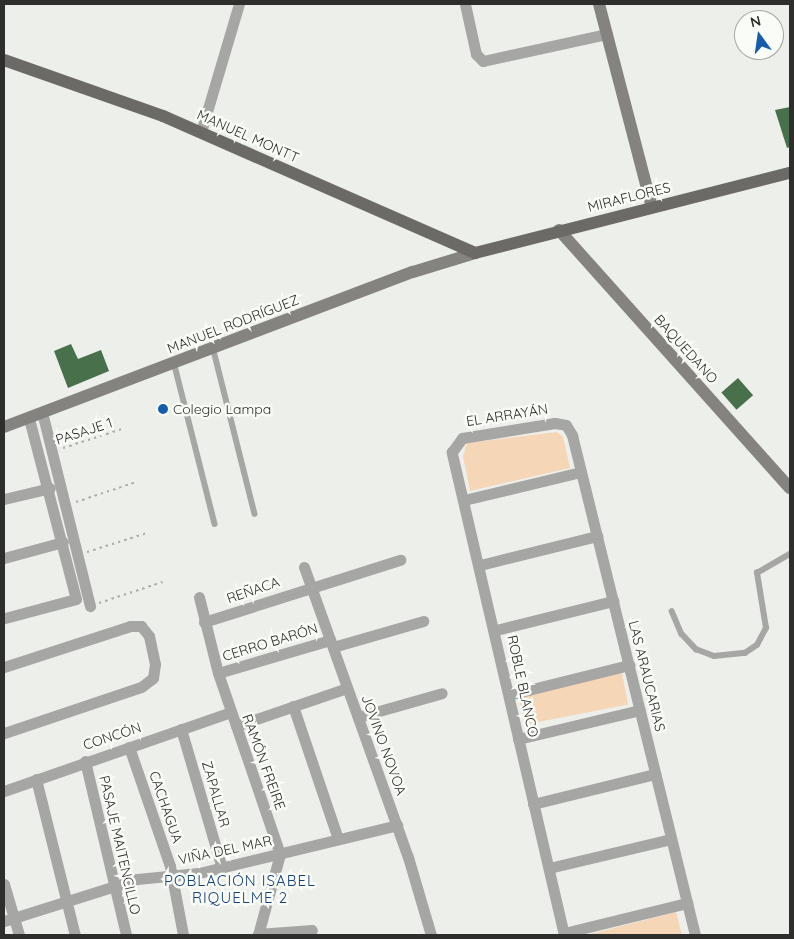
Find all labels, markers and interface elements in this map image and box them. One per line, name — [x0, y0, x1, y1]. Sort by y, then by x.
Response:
north arrow — [734, 10, 784, 60]
text: N — [748, 11, 763, 31]
street label: MANUEL MONTT — [194, 106, 302, 166]
street label: MIRAFLORES — [586, 179, 672, 215]
street label: MANUEL RODRÍGUEZ — [165, 291, 301, 357]
street label: BAQUEDANO — [651, 311, 721, 387]
street label: EL ARRAYÁN — [465, 400, 549, 430]
place label: Colegio Lampa — [173, 401, 271, 417]
marker: Colegio Lampa — [157, 403, 169, 415]
street label: PASAJE 1 — [53, 414, 115, 448]
street label: REÑACA — [224, 573, 282, 607]
street label: LAS ARAUCARIAS — [625, 619, 669, 733]
street label: CERRO BARÓN — [220, 620, 320, 664]
street label: ROBLE BLANCO — [504, 633, 542, 739]
street label: JOVINO NOVOA — [358, 692, 410, 798]
street label: RAMÓN FREIRE — [239, 712, 289, 812]
street label: CONCÓN — [81, 719, 143, 753]
street label: ZAPALLAR — [199, 759, 233, 829]
street label: CACHAGUA — [146, 769, 186, 845]
street label: PASAJE MAITENCILLO — [96, 774, 144, 916]
street label: VIÑA DEL MAR — [177, 832, 273, 868]
district label: POBLACIÓN ISABEL RIQUELME 2 — [162, 871, 318, 906]

